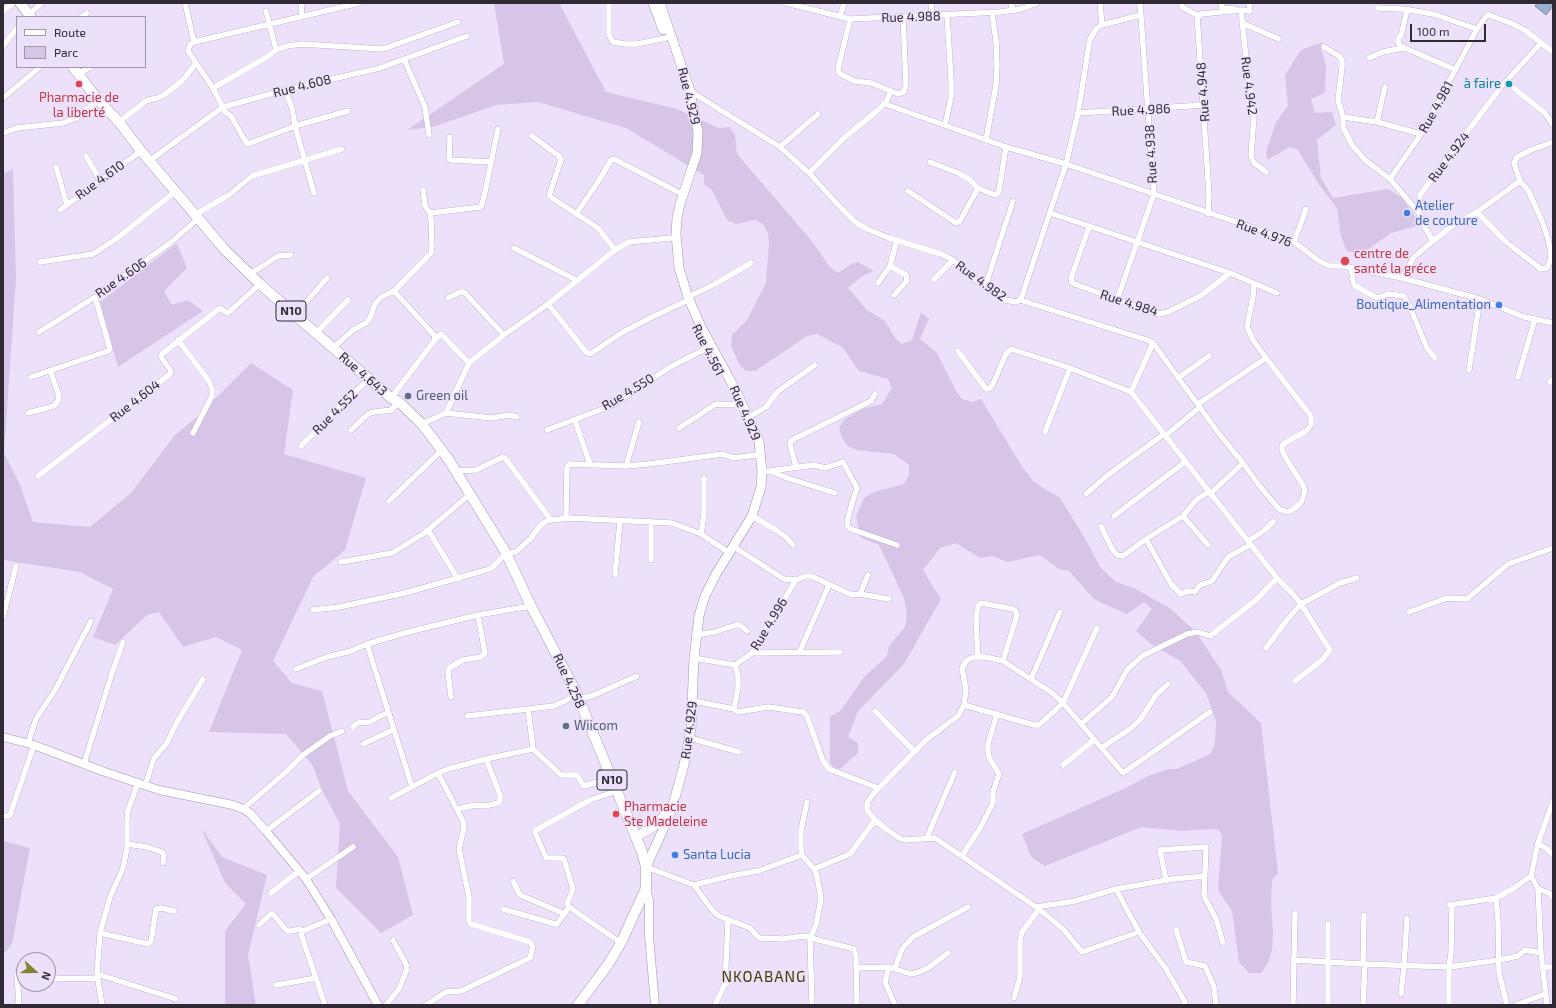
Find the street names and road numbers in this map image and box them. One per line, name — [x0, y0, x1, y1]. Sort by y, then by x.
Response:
street label: Rue 4.988 — [881, 8, 941, 26]
street label: Rue 4.942 — [1238, 56, 1260, 116]
street label: Rue 4.948 — [1193, 62, 1213, 122]
street label: Rue 4.929 — [674, 66, 704, 126]
street label: Rue 4.608 — [271, 71, 333, 101]
street label: Rue 4.981 — [1415, 78, 1457, 136]
street label: Rue 4.986 — [1111, 101, 1171, 119]
street label: Rue 4.938 — [1142, 124, 1160, 184]
street label: Rue 4.924 — [1425, 129, 1473, 185]
street label: Rue 4.610 — [72, 157, 128, 203]
street label: Rue 4.976 — [1234, 216, 1294, 250]
street label: Rue 4.606 — [92, 255, 150, 301]
street label: Rue 4.982 — [953, 257, 1009, 305]
street label: Rue 4.984 — [1098, 286, 1160, 320]
road number: N10 — [276, 301, 306, 321]
street label: Rue 4.561 — [688, 322, 728, 378]
street label: Rue 4.643 — [336, 349, 390, 399]
street label: Rue 4.550 — [599, 370, 657, 414]
street label: Rue 4.604 — [107, 377, 163, 425]
street label: Rue 4.929 — [726, 383, 764, 443]
street label: Rue 4.552 — [309, 386, 361, 438]
street label: Rue 4.996 — [747, 595, 791, 653]
street label: Rue 4.258 — [550, 651, 588, 711]
street label: Rue 4.929 — [678, 700, 700, 760]
road number: N10 — [597, 770, 627, 790]

